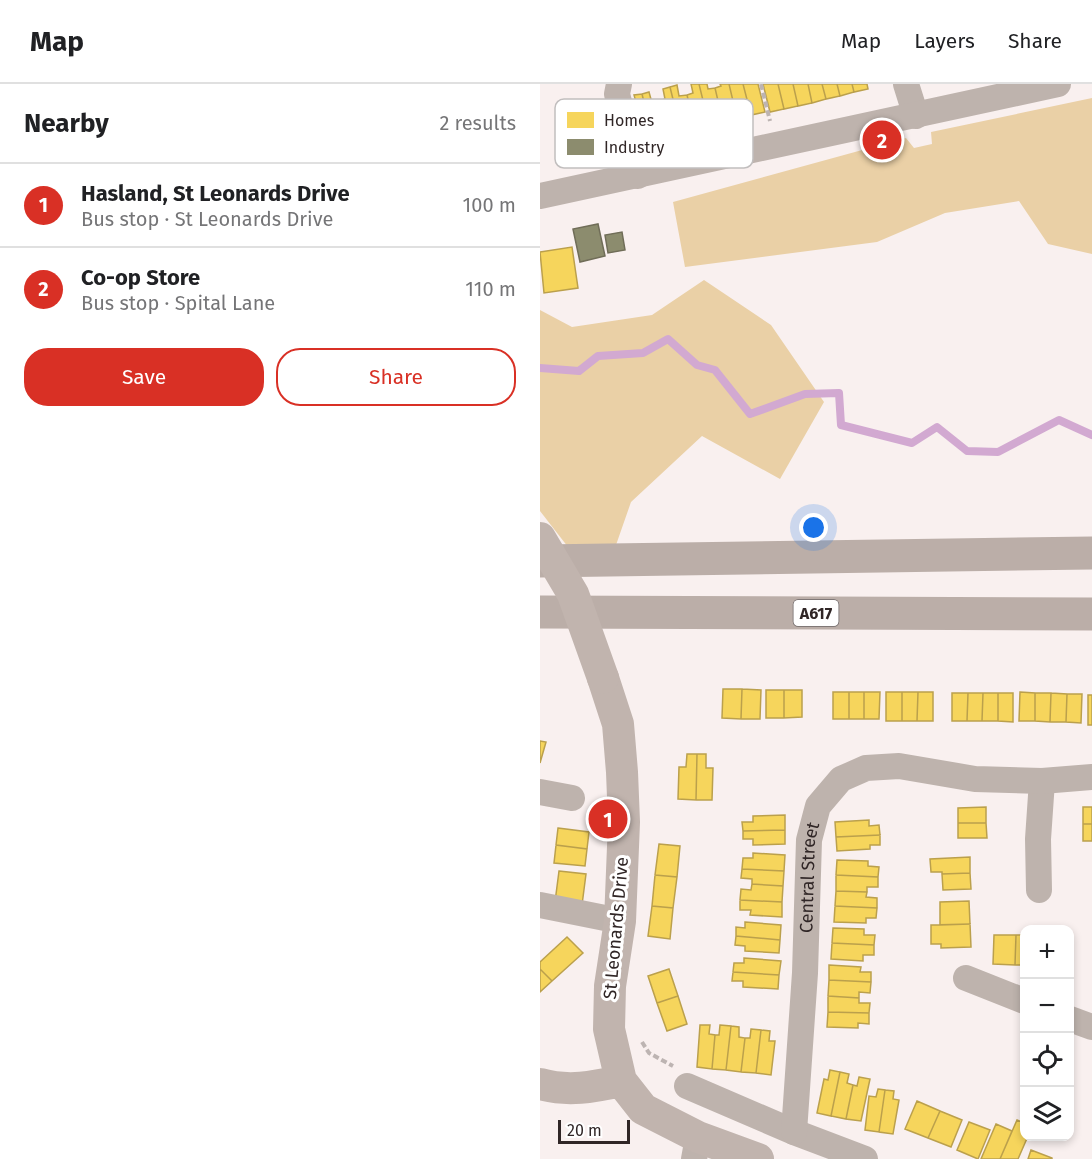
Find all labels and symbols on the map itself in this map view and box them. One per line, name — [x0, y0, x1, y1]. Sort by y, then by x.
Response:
legend — [555, 99, 753, 168]
text: Homes — [604, 111, 654, 130]
pin: 2 — [862, 118, 902, 162]
text: Industry — [604, 138, 664, 157]
your location — [799, 513, 828, 542]
road number: A617 — [794, 600, 838, 626]
pin: 1 — [588, 796, 628, 842]
street label: Central Street — [795, 819, 824, 933]
street label: St Leonards Drive — [599, 856, 633, 1000]
scale bar — [558, 1117, 630, 1144]

